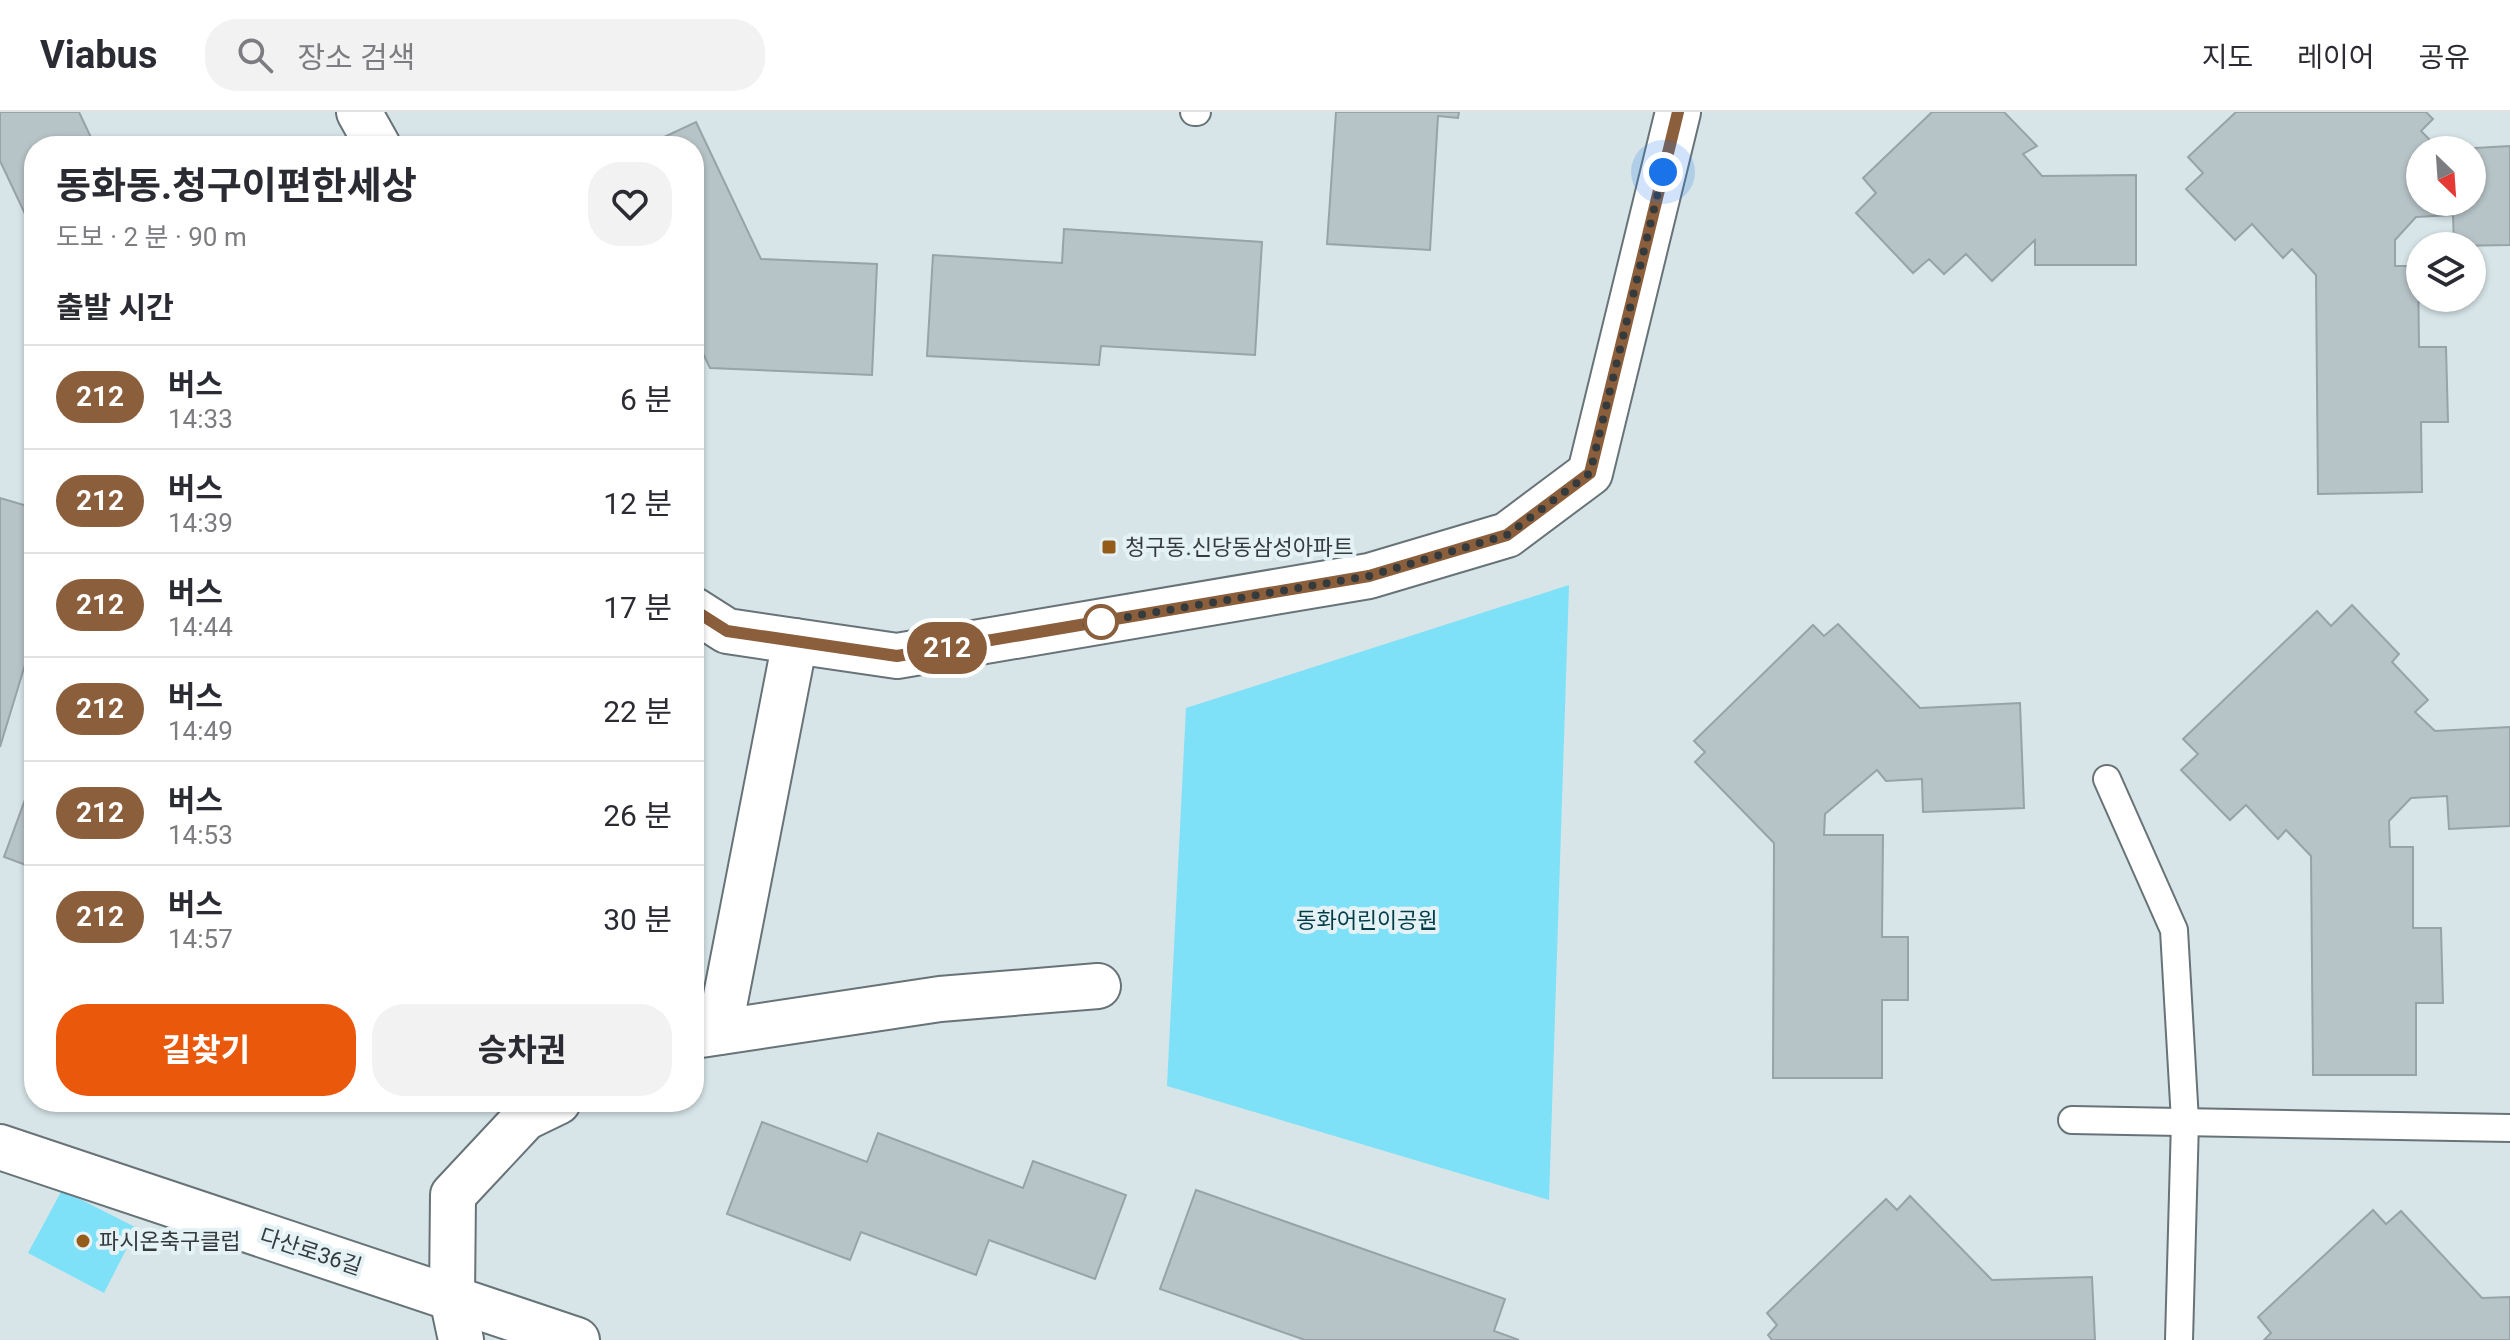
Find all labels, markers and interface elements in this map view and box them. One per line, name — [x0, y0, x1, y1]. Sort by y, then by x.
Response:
search box — [205, 19, 765, 91]
text: Viabus — [40, 33, 157, 77]
icon: search — [233, 33, 277, 77]
text: 장소 검색 — [297, 40, 415, 75]
text: 지도 — [2202, 41, 2253, 74]
text: 레이어 — [2297, 41, 2374, 74]
text: 공유 — [2418, 41, 2470, 74]
north arrow — [2406, 136, 2486, 216]
map controls — [2406, 136, 2486, 312]
your location — [1643, 152, 1683, 192]
button: heart — [588, 162, 672, 246]
text: 동화동.청구이편한세상 — [56, 164, 417, 208]
text: 도보 · 2 분 · 90 m — [56, 222, 247, 252]
button: layers — [2406, 232, 2486, 312]
text: 출발 시간 — [56, 290, 174, 325]
text: 버스 — [168, 367, 223, 402]
text: 212 — [76, 380, 124, 413]
text: 6 분 — [620, 382, 672, 417]
text: 14:33 — [168, 404, 233, 434]
text: 버스 — [168, 471, 223, 506]
text: 212 — [76, 484, 124, 517]
text: 12 분 — [603, 486, 672, 521]
text: 14:39 — [168, 508, 233, 538]
place label: 청구동.신당동삼성아파트 — [1125, 535, 1353, 560]
marker: 청구동.신당동삼성아파트 — [1100, 538, 1118, 556]
text: 버스 — [168, 575, 223, 610]
text: 212 — [76, 588, 124, 621]
text: 17 분 — [603, 590, 672, 625]
unlabelled marker — [1084, 605, 1118, 639]
text: 14:44 — [168, 612, 233, 642]
line badge: 212 — [901, 622, 993, 674]
text: 212 — [923, 631, 971, 664]
text: 버스 — [168, 679, 223, 714]
text: 212 — [76, 692, 124, 725]
text: 22 분 — [603, 694, 672, 729]
text: 14:49 — [168, 716, 233, 746]
text: 버스 — [168, 783, 223, 818]
text: 212 — [76, 796, 124, 829]
text: 26 분 — [603, 798, 672, 833]
text: 14:53 — [168, 820, 233, 850]
text: 버스 — [168, 887, 223, 922]
text: 212 — [76, 900, 124, 933]
text: 30 분 — [603, 902, 672, 937]
park label: 동화어린이공원 — [1296, 908, 1438, 933]
text: 14:57 — [168, 924, 233, 954]
button: 길찾기 — [56, 1004, 356, 1096]
button: 승차권 — [372, 1004, 672, 1096]
street label: 다산로36길 — [257, 1223, 365, 1280]
place label: 파시온축구클럽 — [99, 1229, 241, 1254]
marker: 파시온축구클럽 — [74, 1232, 92, 1250]

